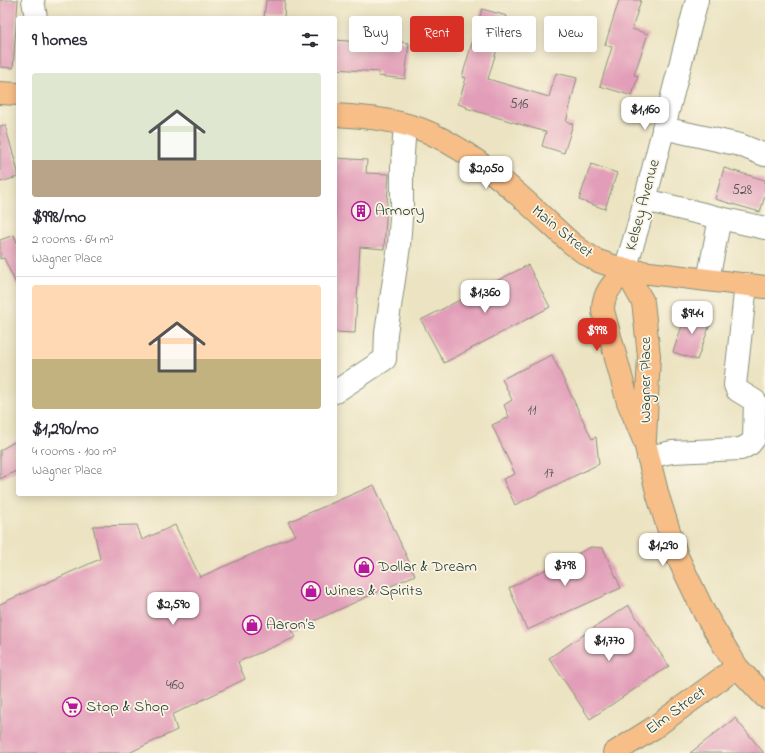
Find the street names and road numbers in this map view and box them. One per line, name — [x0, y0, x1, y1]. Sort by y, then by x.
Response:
street label: Kelsey Avenue — [619, 156, 667, 253]
street label: Main Street — [526, 200, 599, 265]
street label: Wagner Place — [634, 336, 658, 423]
street label: Elm Street — [641, 681, 712, 741]

